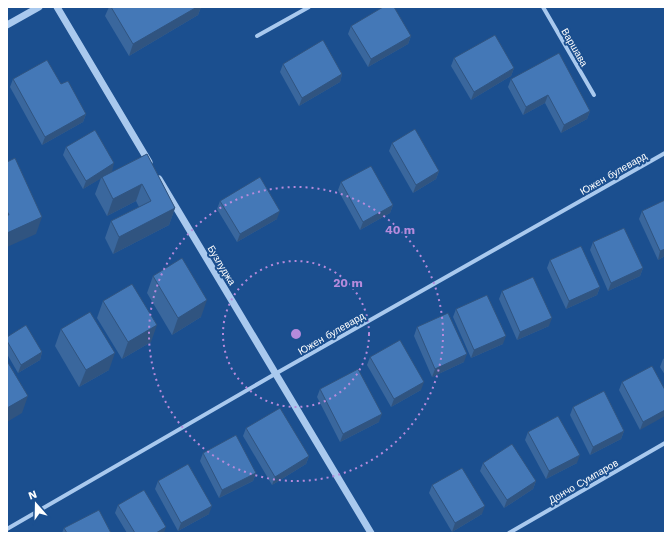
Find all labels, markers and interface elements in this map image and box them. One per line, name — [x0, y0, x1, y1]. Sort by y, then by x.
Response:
street label: Варшава — [559, 26, 590, 69]
street label: Южен булевард — [578, 150, 649, 197]
text: 40 m — [385, 223, 415, 237]
street label: Бузлуджа — [205, 243, 238, 287]
text: 20 m — [333, 276, 363, 290]
street label: Южен булевард — [296, 310, 367, 357]
centre of rings — [289, 327, 303, 341]
street label: Дончо Сумпаров — [546, 457, 620, 506]
north arrow — [16, 484, 56, 524]
text: N — [27, 488, 39, 503]

